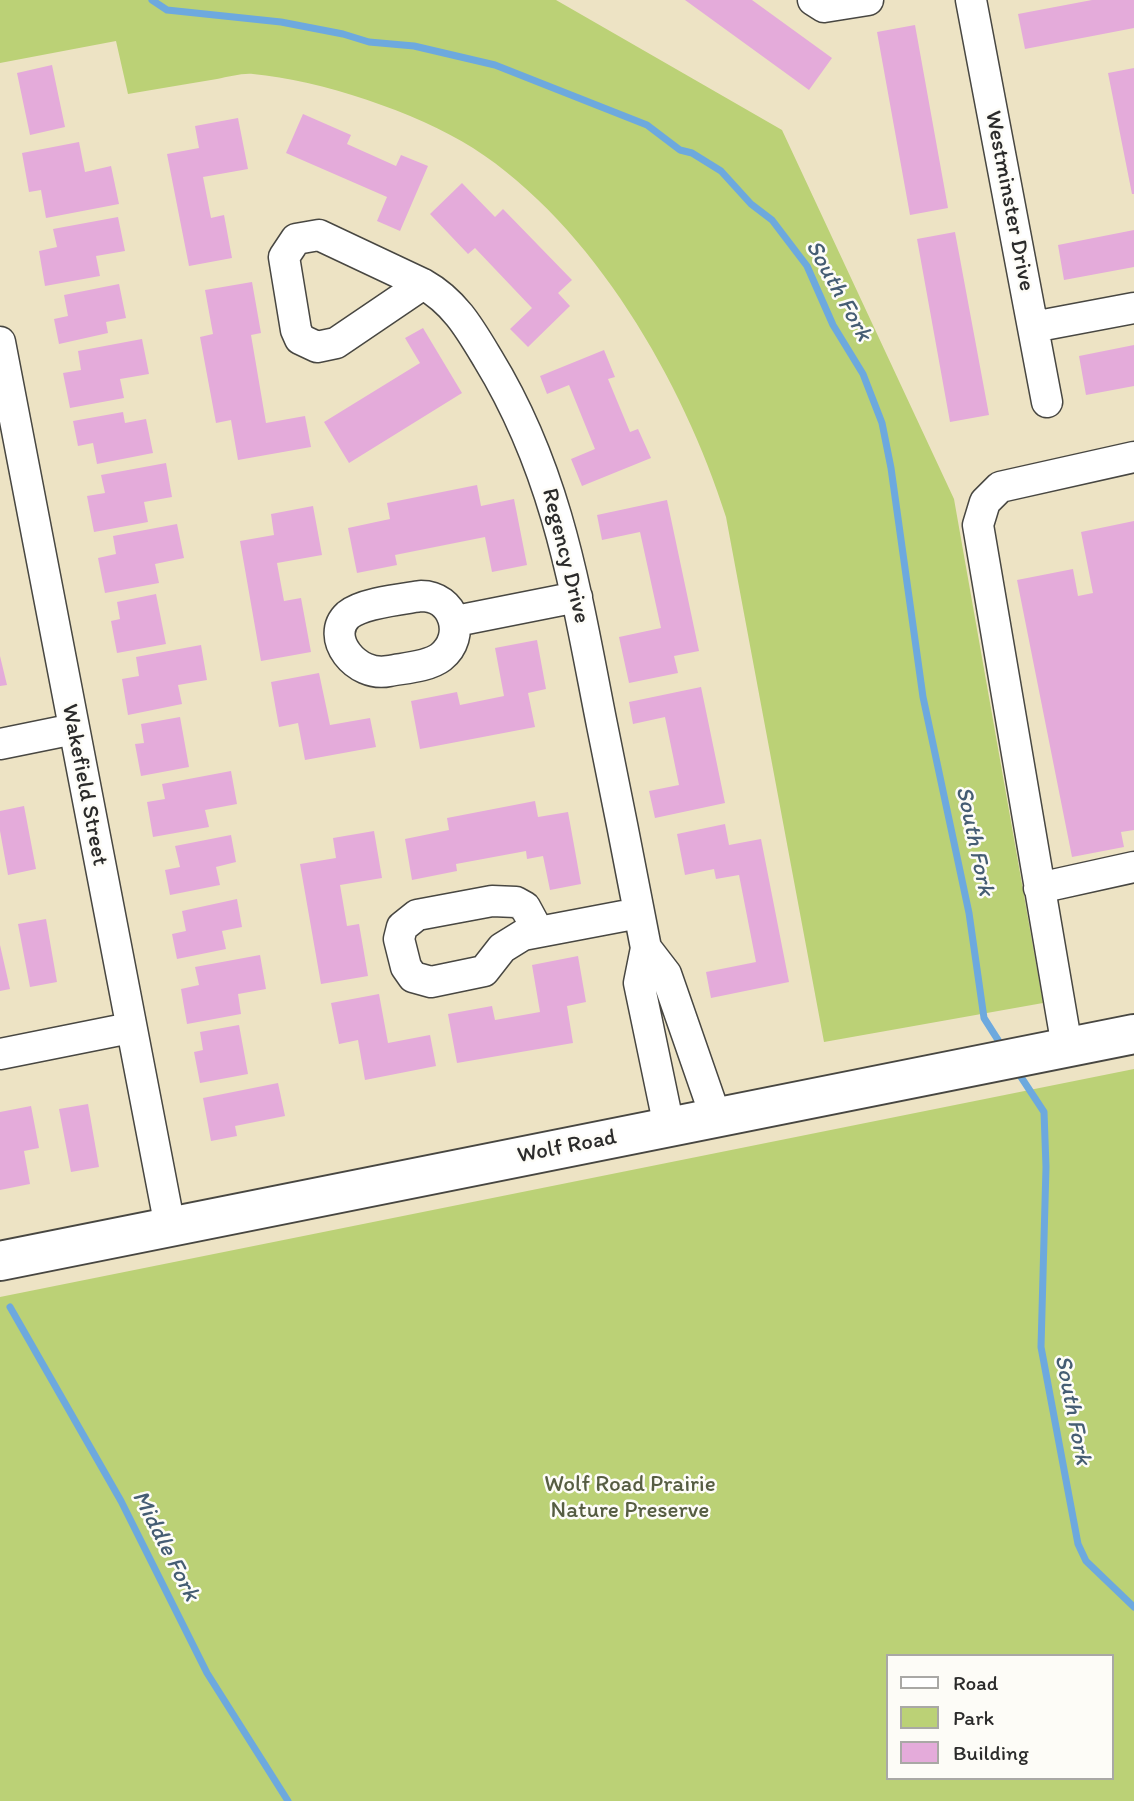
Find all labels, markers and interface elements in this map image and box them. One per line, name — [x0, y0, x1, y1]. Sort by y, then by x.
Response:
street label: Westminster Drive — [978, 109, 1040, 293]
water label: South Fork — [798, 235, 878, 347]
street label: Regency Drive — [535, 486, 595, 626]
street label: Wakefield Street — [55, 702, 113, 868]
water label: South Fork — [948, 784, 1000, 898]
street label: Wolf Road — [515, 1124, 619, 1170]
water label: South Fork — [1047, 1353, 1097, 1467]
park label: Wolf Road Prairie Nature Preserve — [544, 1471, 716, 1525]
water label: Middle Fork — [125, 1486, 205, 1606]
legend — [886, 1654, 1113, 1780]
text: Road — [953, 1670, 998, 1695]
text: Park — [953, 1705, 994, 1730]
text: Building — [953, 1740, 1029, 1765]

